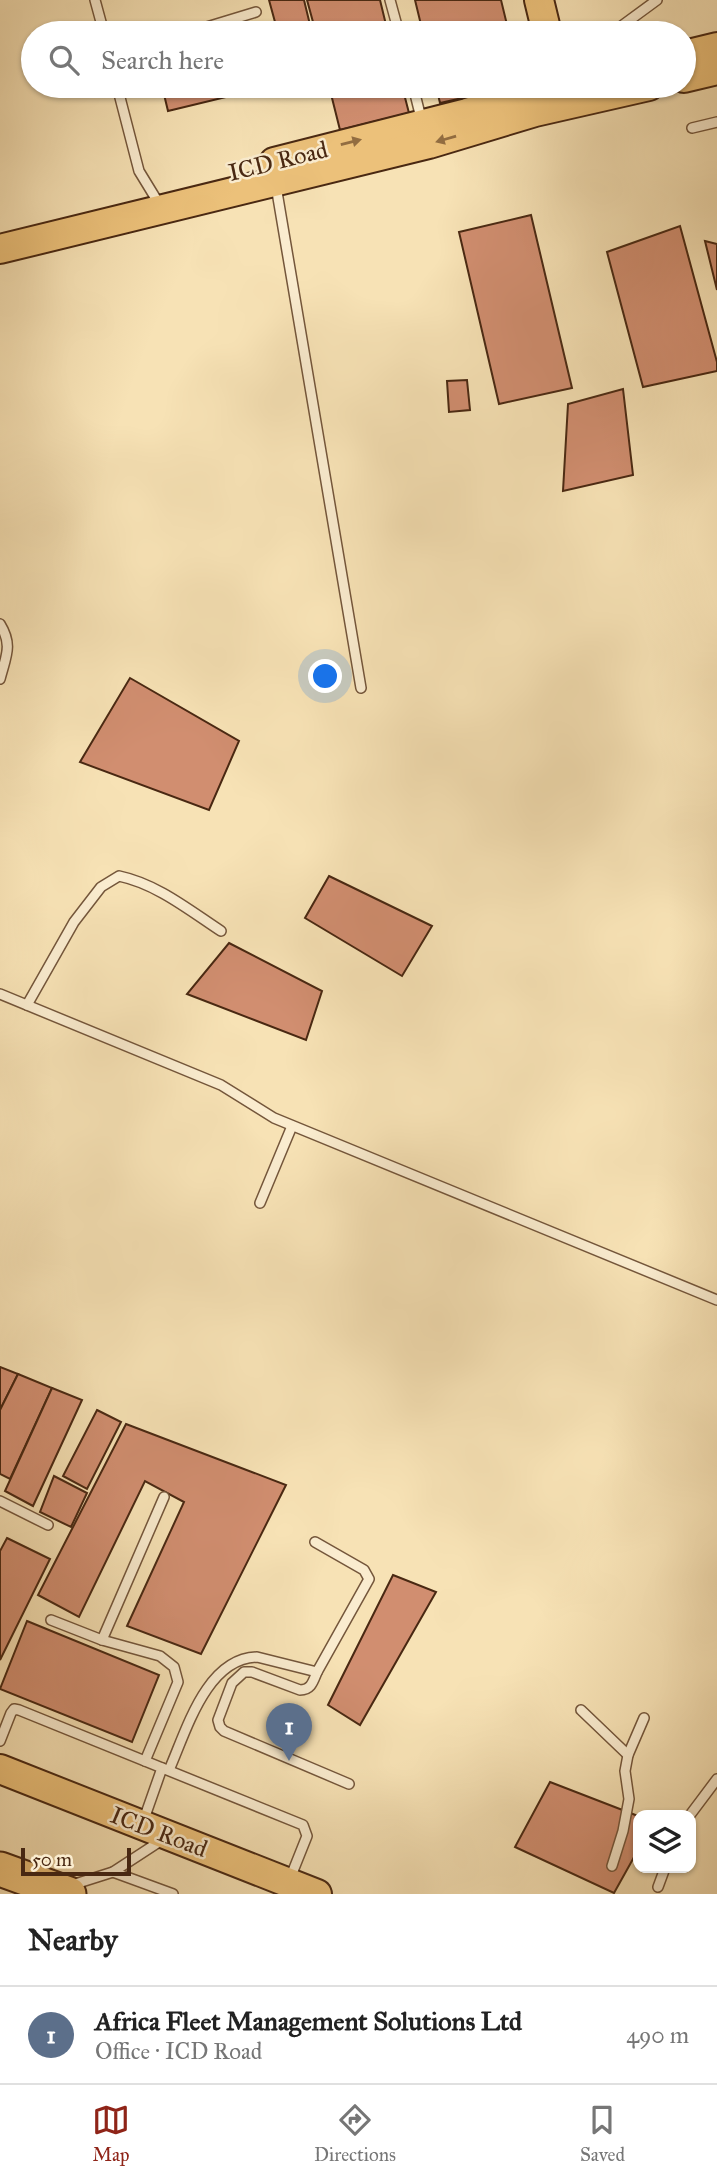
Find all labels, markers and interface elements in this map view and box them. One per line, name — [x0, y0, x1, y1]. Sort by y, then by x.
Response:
search box — [21, 21, 696, 98]
icon: search — [45, 41, 83, 79]
text: Search here — [101, 44, 224, 76]
street label: ICD Road — [225, 134, 331, 188]
one-way arrow — [435, 135, 456, 145]
one-way arrow — [340, 136, 362, 147]
your location — [308, 659, 342, 693]
pin: 1 — [266, 1703, 312, 1761]
street label: ICD Road — [106, 1800, 212, 1864]
map controls — [633, 1810, 696, 1873]
button: layers — [633, 1810, 696, 1873]
scale bar — [21, 1845, 131, 1877]
text: 50 m — [32, 1848, 72, 1871]
text: Nearby — [28, 1922, 118, 1958]
text: Africa Fleet Management Solutions Ltd — [95, 2005, 522, 2037]
text: 1 — [46, 2021, 56, 2049]
text: 490 m — [626, 2021, 689, 2049]
text: Office · ICD Road — [95, 2037, 262, 2065]
tab: Map — [92, 2101, 130, 2166]
tab: Directions — [314, 2101, 396, 2166]
tab: Saved — [580, 2101, 625, 2166]

